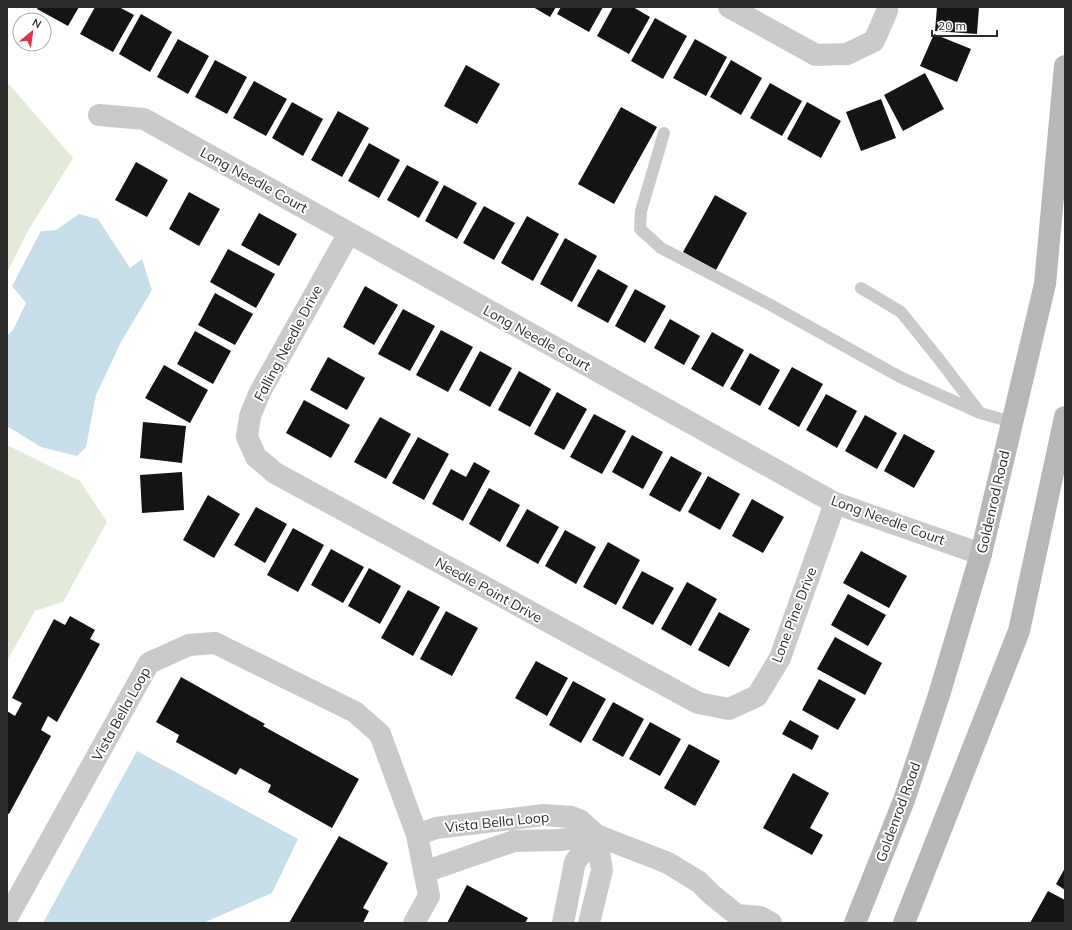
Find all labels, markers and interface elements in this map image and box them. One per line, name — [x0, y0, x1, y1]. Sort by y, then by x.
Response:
north arrow — [12, 12, 52, 52]
scale bar — [932, 12, 997, 38]
text: N — [30, 15, 44, 31]
text: 20 m — [938, 18, 966, 33]
street label: Long Needle Court — [197, 143, 311, 217]
street label: Falling Needle Drive — [250, 282, 326, 404]
street label: Long Needle Court — [480, 301, 594, 375]
street label: Goldenrod Road — [972, 449, 1014, 555]
street label: Long Needle Court — [829, 491, 948, 549]
street label: Needle Point Drive — [432, 553, 546, 627]
street label: Lone Pine Drive — [768, 565, 820, 665]
street label: Vista Bella Loop — [88, 664, 154, 764]
street label: Goldenrod Road — [872, 760, 924, 864]
street label: Vista Bella Loop — [444, 808, 550, 836]

